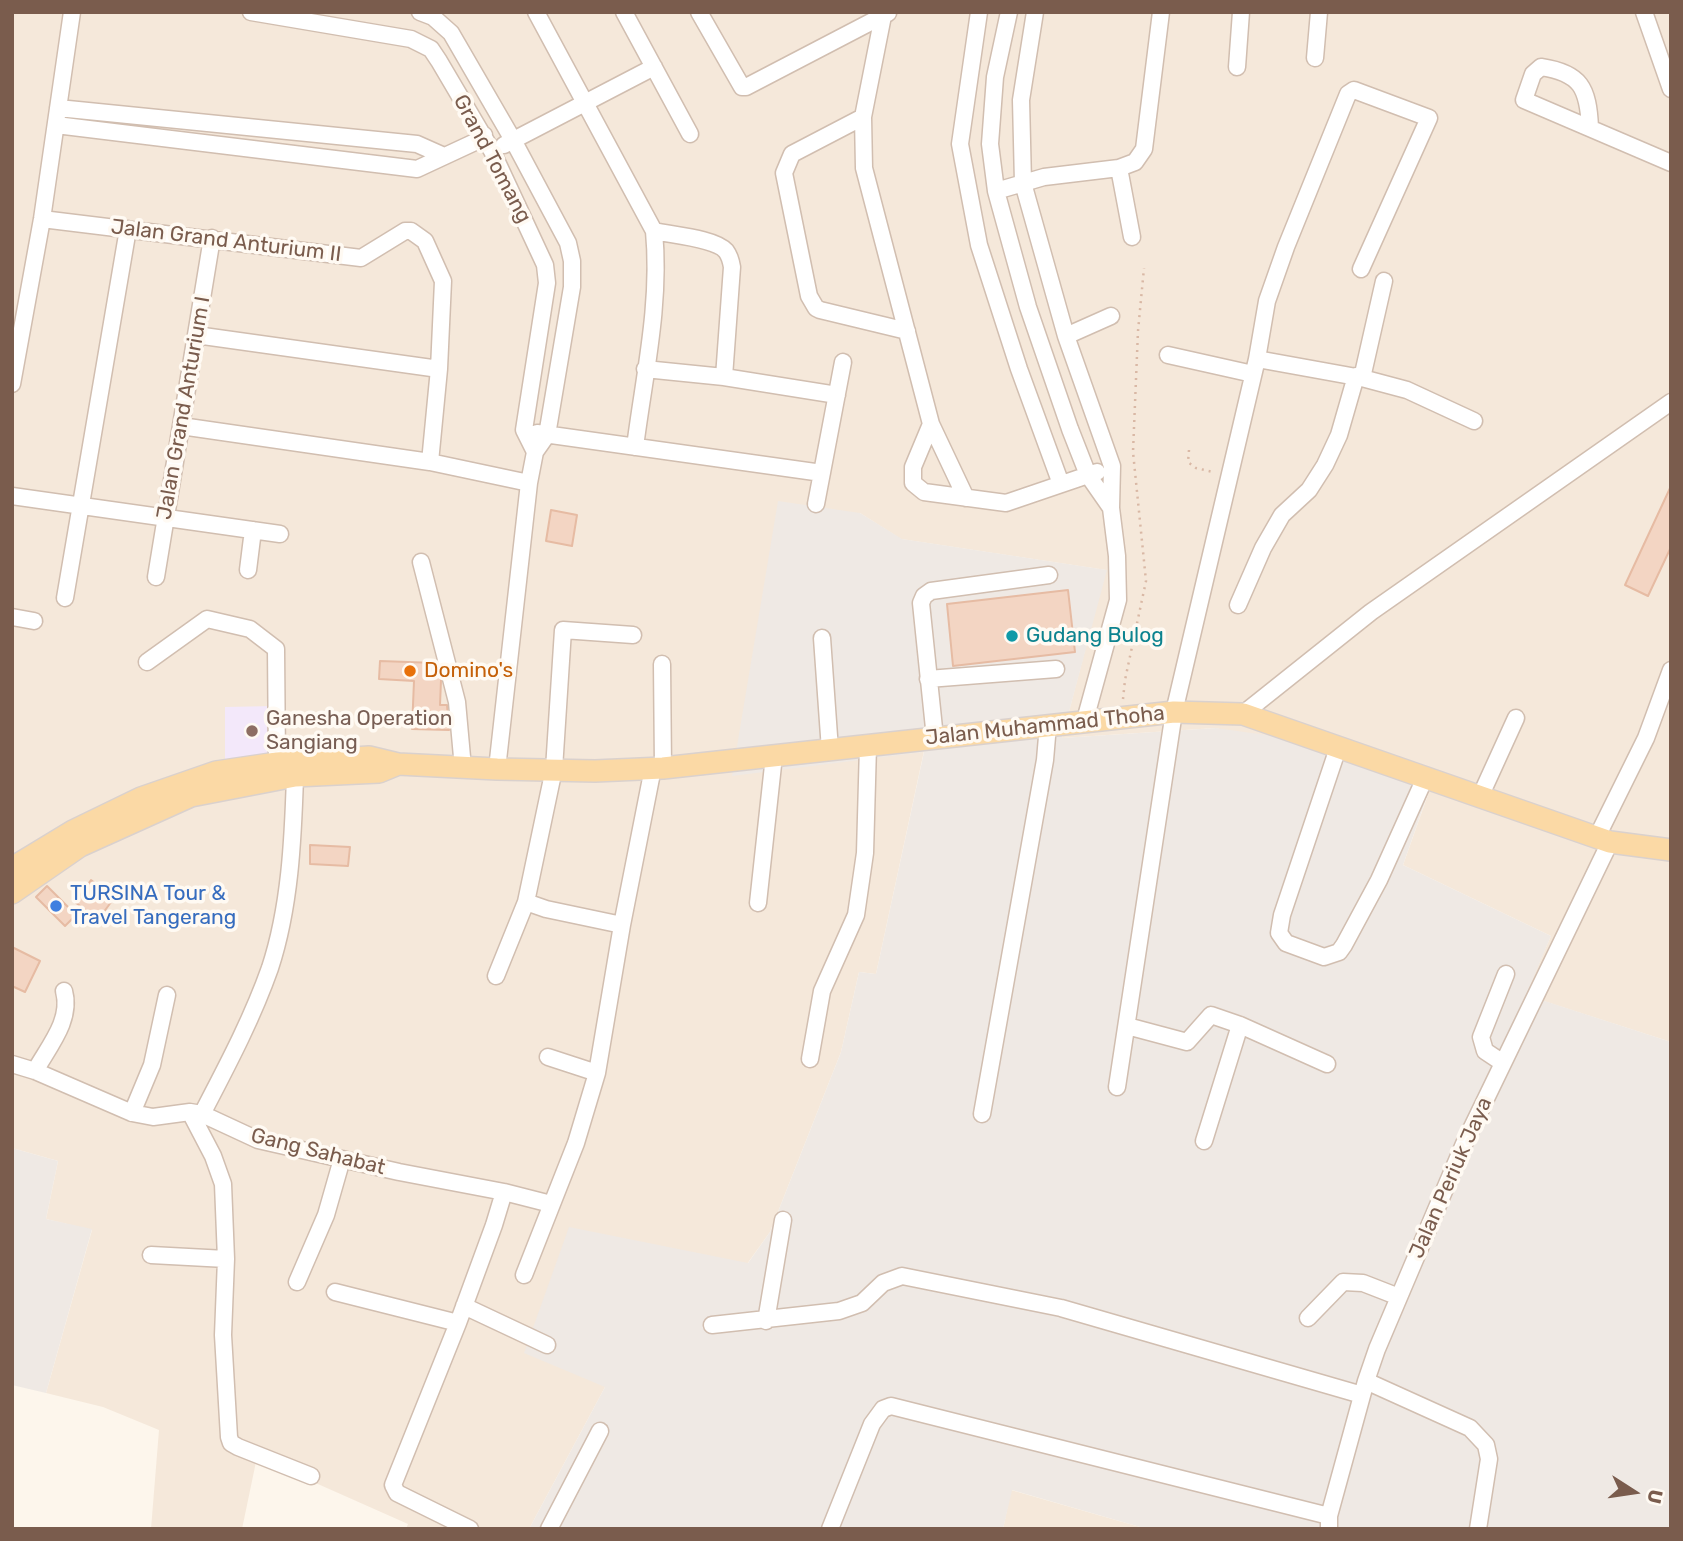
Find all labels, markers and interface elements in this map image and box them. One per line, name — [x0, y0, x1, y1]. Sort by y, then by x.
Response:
street label: Grand Tomang — [448, 90, 536, 228]
street label: Jalan Grand Anturium II — [109, 214, 343, 268]
street label: Jalan Grand Anturium I — [152, 294, 216, 522]
place label: Gudang Bulog — [1026, 623, 1164, 649]
marker: Gudang Bulog — [1004, 628, 1020, 644]
place label: Domino's — [424, 658, 513, 684]
marker: Domino's — [402, 663, 418, 679]
street label: Jalan Muhammad Thoha — [924, 701, 1166, 751]
place label: Ganesha Operation Sangiang — [266, 706, 452, 756]
marker: Ganesha Operation Sangiang — [244, 723, 260, 739]
place label: TURSINA Tour & Travel Tangerang — [70, 881, 236, 931]
marker: TURSINA Tour & Travel Tangerang — [48, 898, 64, 914]
street label: Jalan Periuk Jaya — [1404, 1094, 1498, 1262]
street label: Gang Sahabat — [248, 1123, 388, 1181]
north arrow — [1599, 1457, 1669, 1527]
text: U — [1642, 1487, 1668, 1506]

